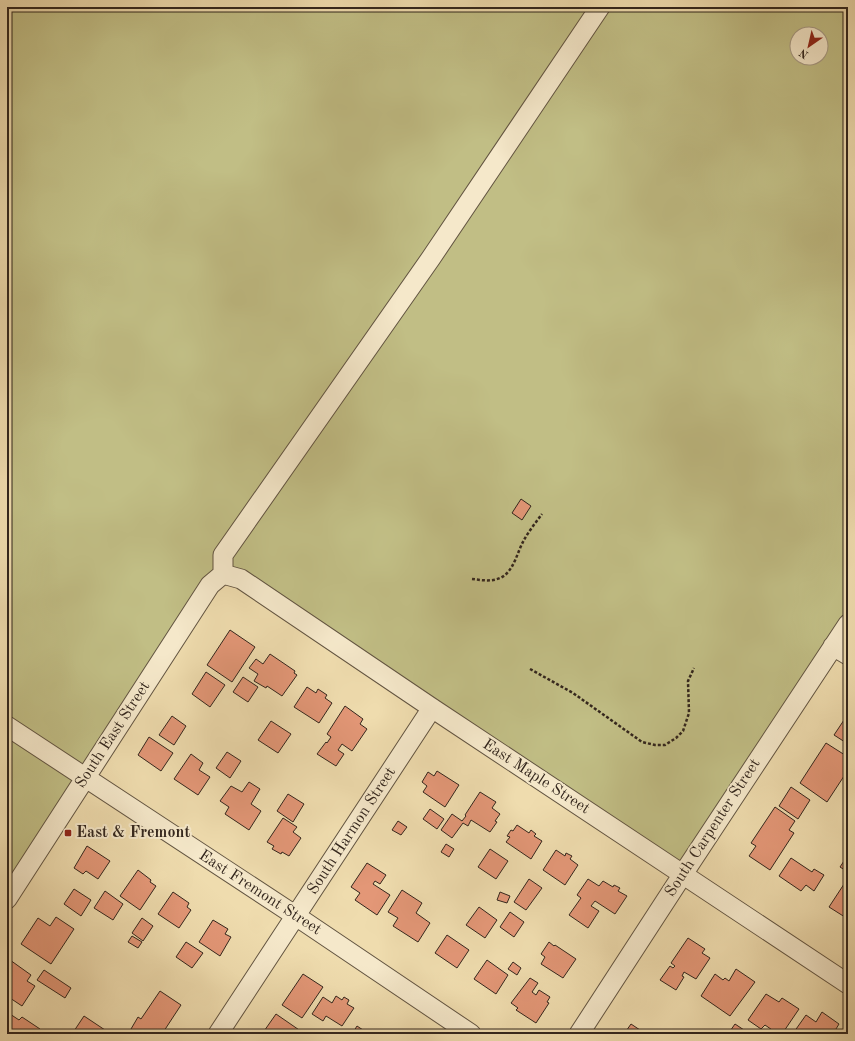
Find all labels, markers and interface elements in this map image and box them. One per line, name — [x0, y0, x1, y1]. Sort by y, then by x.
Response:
north arrow — [789, 26, 829, 66]
text: N — [797, 46, 811, 60]
street label: South East Street — [73, 679, 154, 791]
street label: East Maple Street — [480, 736, 593, 818]
street label: South Carpenter Street — [662, 756, 764, 900]
street label: South Harmon Street — [305, 764, 399, 898]
place label: East & Fremont — [76, 825, 190, 841]
marker: East & Fremont — [63, 828, 73, 838]
street label: East Fremont Street — [196, 847, 324, 939]

